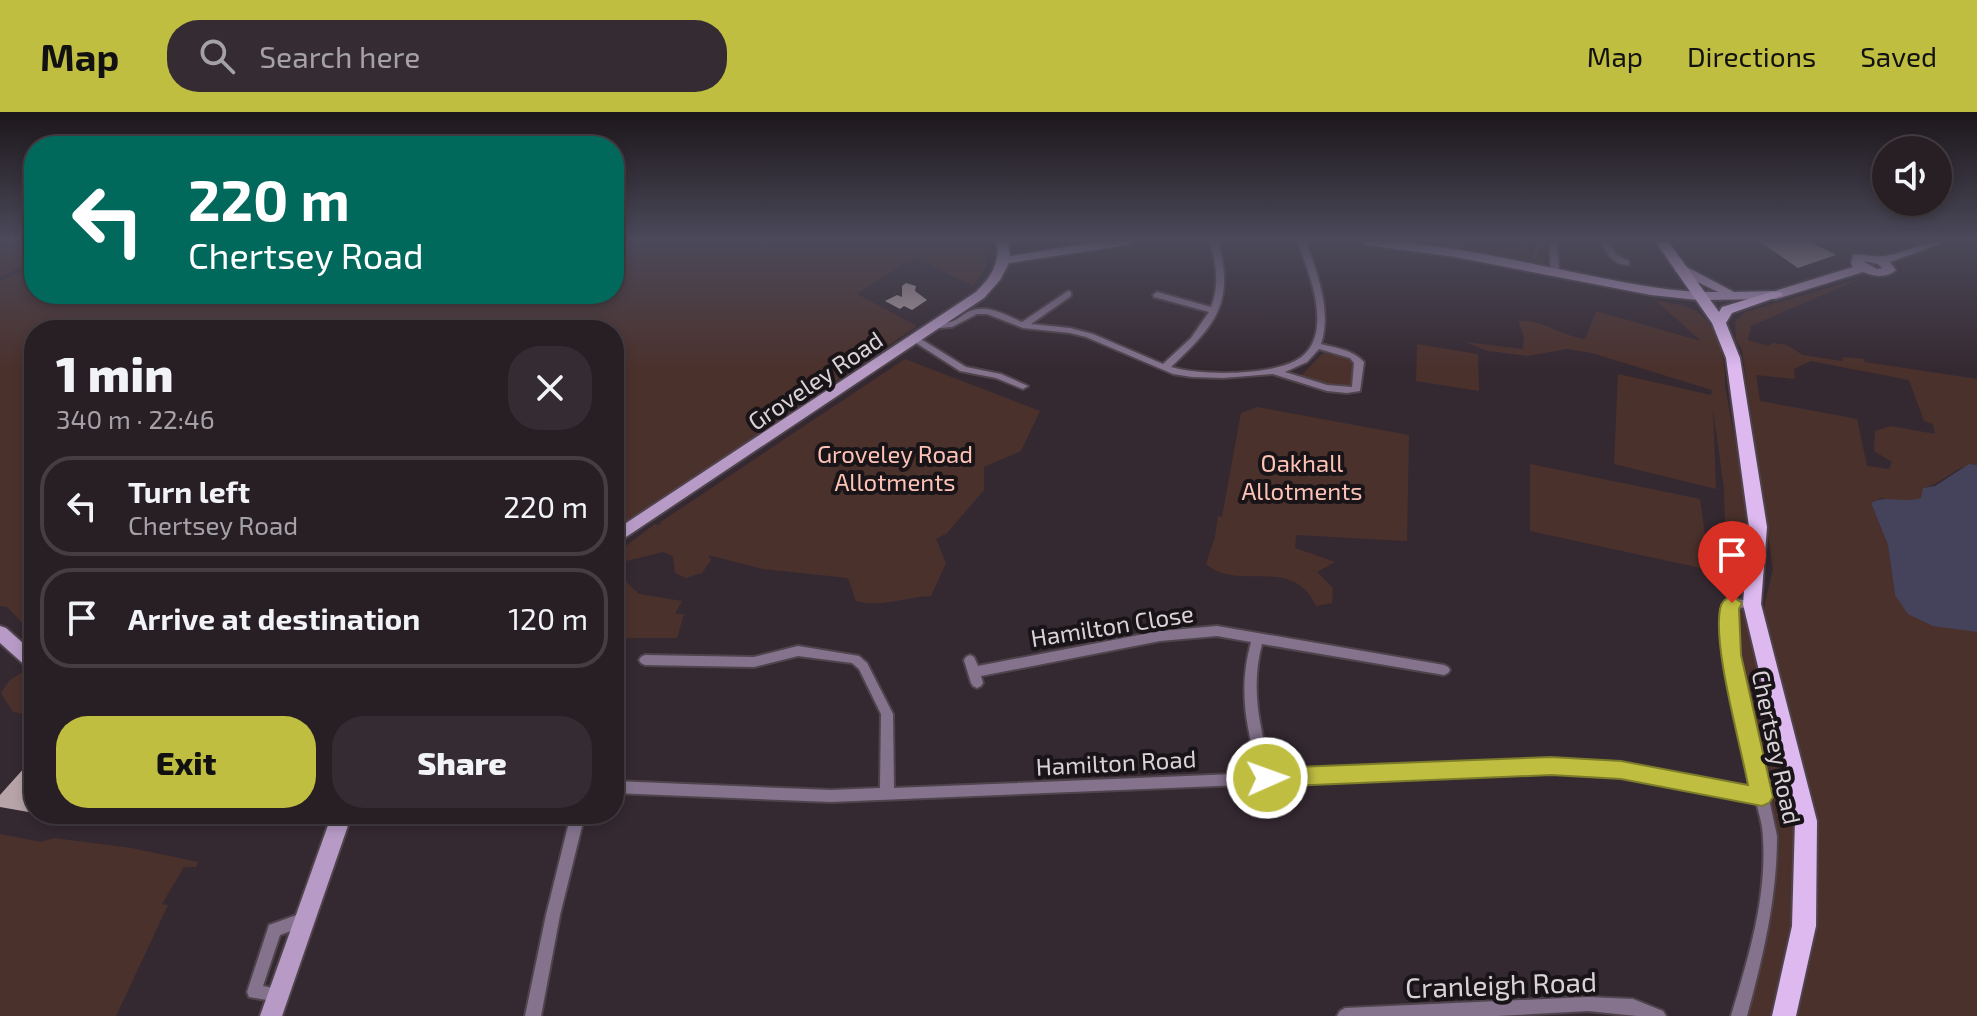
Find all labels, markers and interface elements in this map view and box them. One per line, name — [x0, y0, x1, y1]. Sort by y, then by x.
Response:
search box — [167, 20, 727, 92]
text: Map — [40, 33, 119, 79]
icon: search — [195, 34, 239, 78]
text: Search here — [259, 38, 420, 74]
text: Map — [1587, 39, 1643, 73]
text: Directions — [1687, 39, 1816, 73]
text: Saved — [1860, 39, 1937, 73]
map controls — [1872, 136, 1952, 216]
button: sound — [1872, 136, 1952, 216]
text: 220 m — [188, 165, 350, 232]
icon: left — [56, 168, 160, 272]
text: Chertsey Road — [188, 233, 424, 276]
street label: Groveley Road — [742, 324, 888, 436]
text: 1 min — [56, 344, 174, 402]
button: close — [508, 346, 592, 430]
text: 340 m · 22:46 — [56, 403, 215, 434]
park label: Groveley Road Allotments — [817, 439, 973, 496]
park label: Oakhall Allotments — [1241, 448, 1363, 505]
text: Turn left — [128, 473, 250, 509]
icon: left — [60, 484, 104, 528]
text: 220 m — [503, 488, 588, 524]
text: Chertsey Road — [128, 509, 298, 540]
pin — [1698, 521, 1766, 603]
icon: arrive — [1710, 533, 1754, 577]
icon: arrive — [60, 596, 104, 640]
street label: Hamilton Close — [1028, 598, 1196, 652]
text: Arrive at destination — [128, 600, 420, 636]
text: 120 m — [508, 600, 588, 636]
street label: Chertsey Road — [1746, 667, 1808, 827]
button: Exit — [56, 716, 316, 808]
button: Share — [332, 716, 592, 808]
position arrow — [1225, 736, 1309, 820]
street label: Hamilton Road — [1035, 743, 1197, 781]
street label: Cranleigh Road — [1405, 964, 1597, 1004]

